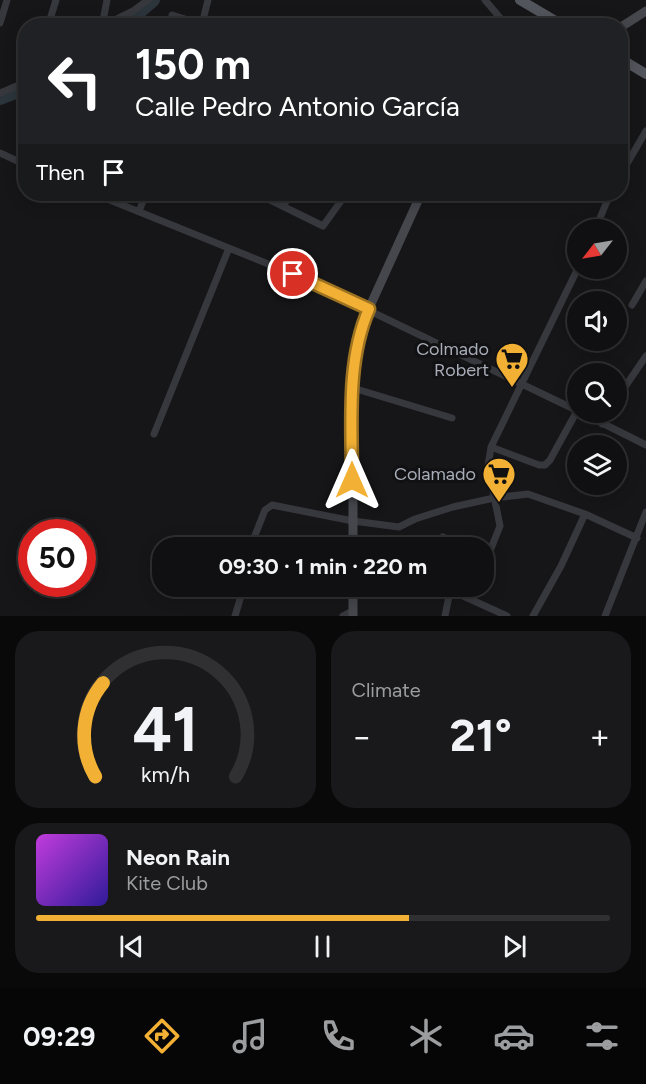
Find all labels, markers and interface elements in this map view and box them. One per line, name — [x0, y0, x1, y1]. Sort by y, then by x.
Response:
text: 150 m — [135, 39, 251, 90]
icon: left — [36, 42, 114, 120]
text: Calle Pedro Antonio García — [135, 90, 460, 123]
icon: arrive — [97, 156, 130, 189]
text: Then — [36, 159, 85, 186]
north arrow — [567, 219, 627, 279]
map controls — [567, 219, 627, 495]
pin — [267, 248, 318, 299]
icon: arrive — [276, 257, 309, 290]
button: sound — [567, 291, 627, 351]
place label: Colmado Robert — [416, 338, 489, 381]
supermarket icon: Colmado Robert — [494, 341, 530, 388]
button: search — [567, 363, 627, 423]
button: layers — [567, 435, 627, 495]
position arrow — [320, 448, 384, 512]
supermarket icon: Colamado — [481, 456, 517, 503]
place label: Colamado — [394, 463, 476, 485]
speed limit sign: 50 — [18, 519, 96, 597]
text: 09:30 · 1 min · 220 m — [219, 553, 427, 580]
text: Climate — [352, 678, 421, 702]
text: 41 — [132, 692, 198, 767]
text: 21° — [450, 708, 512, 762]
text: − — [352, 717, 372, 756]
text: + — [589, 717, 610, 756]
text: km/h — [141, 762, 190, 787]
text: Neon Rain — [126, 844, 230, 871]
text: Kite Club — [126, 871, 208, 895]
icon: previous — [115, 930, 148, 963]
icon: pause — [306, 930, 339, 963]
icon: next — [498, 930, 531, 963]
icon: directions — [141, 1015, 183, 1057]
icon: music — [229, 1015, 271, 1057]
icon: phone — [317, 1015, 359, 1057]
icon: climate — [405, 1015, 447, 1057]
icon: car — [493, 1015, 535, 1057]
icon: filters — [581, 1015, 623, 1057]
text: 09:29 — [23, 1020, 96, 1053]

